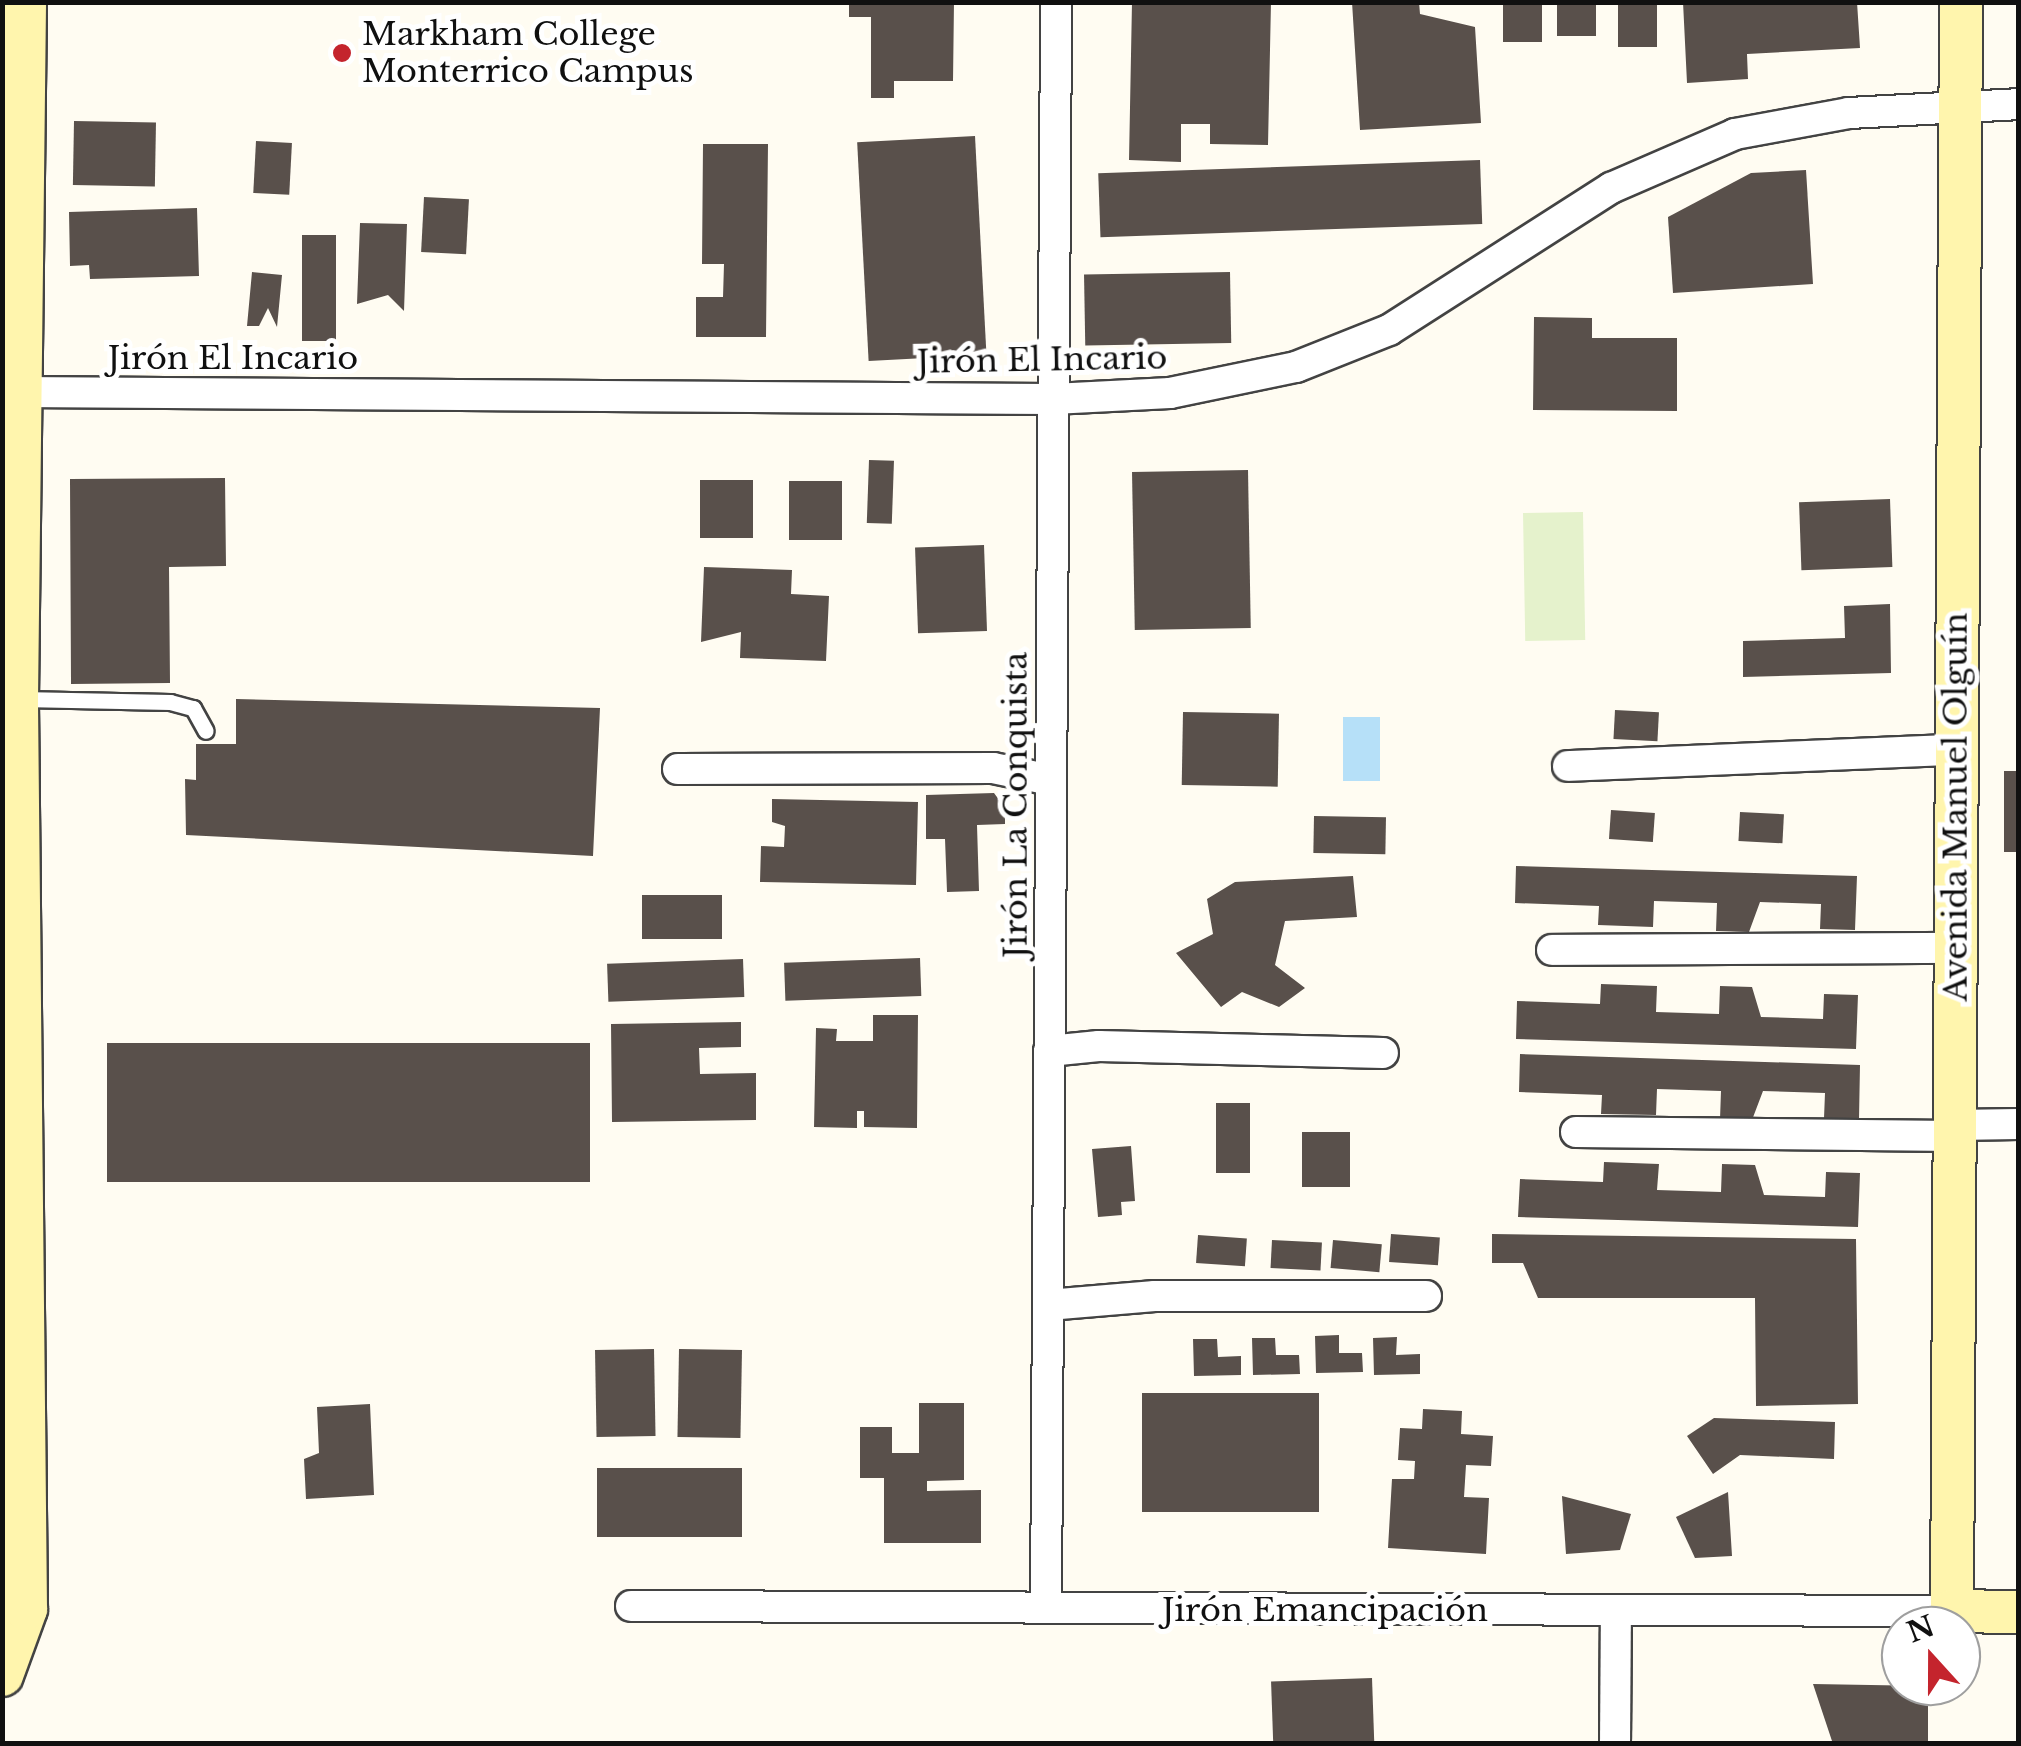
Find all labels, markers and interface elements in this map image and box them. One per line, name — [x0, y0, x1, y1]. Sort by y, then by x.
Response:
place label: Markham College Monterrico Campus — [362, 16, 694, 91]
marker: Markham College Monterrico Campus — [331, 42, 353, 64]
street label: Jirón El Incario — [108, 339, 358, 377]
street label: Jirón El Incario — [917, 339, 1167, 381]
street label: Avenida Manuel Olguín — [1937, 612, 1975, 1002]
street label: Jirón La Conquista — [997, 652, 1035, 958]
street label: Jirón Emancipación — [1162, 1591, 1488, 1629]
north arrow — [1881, 1606, 1981, 1706]
text: N — [1902, 1608, 1939, 1650]

